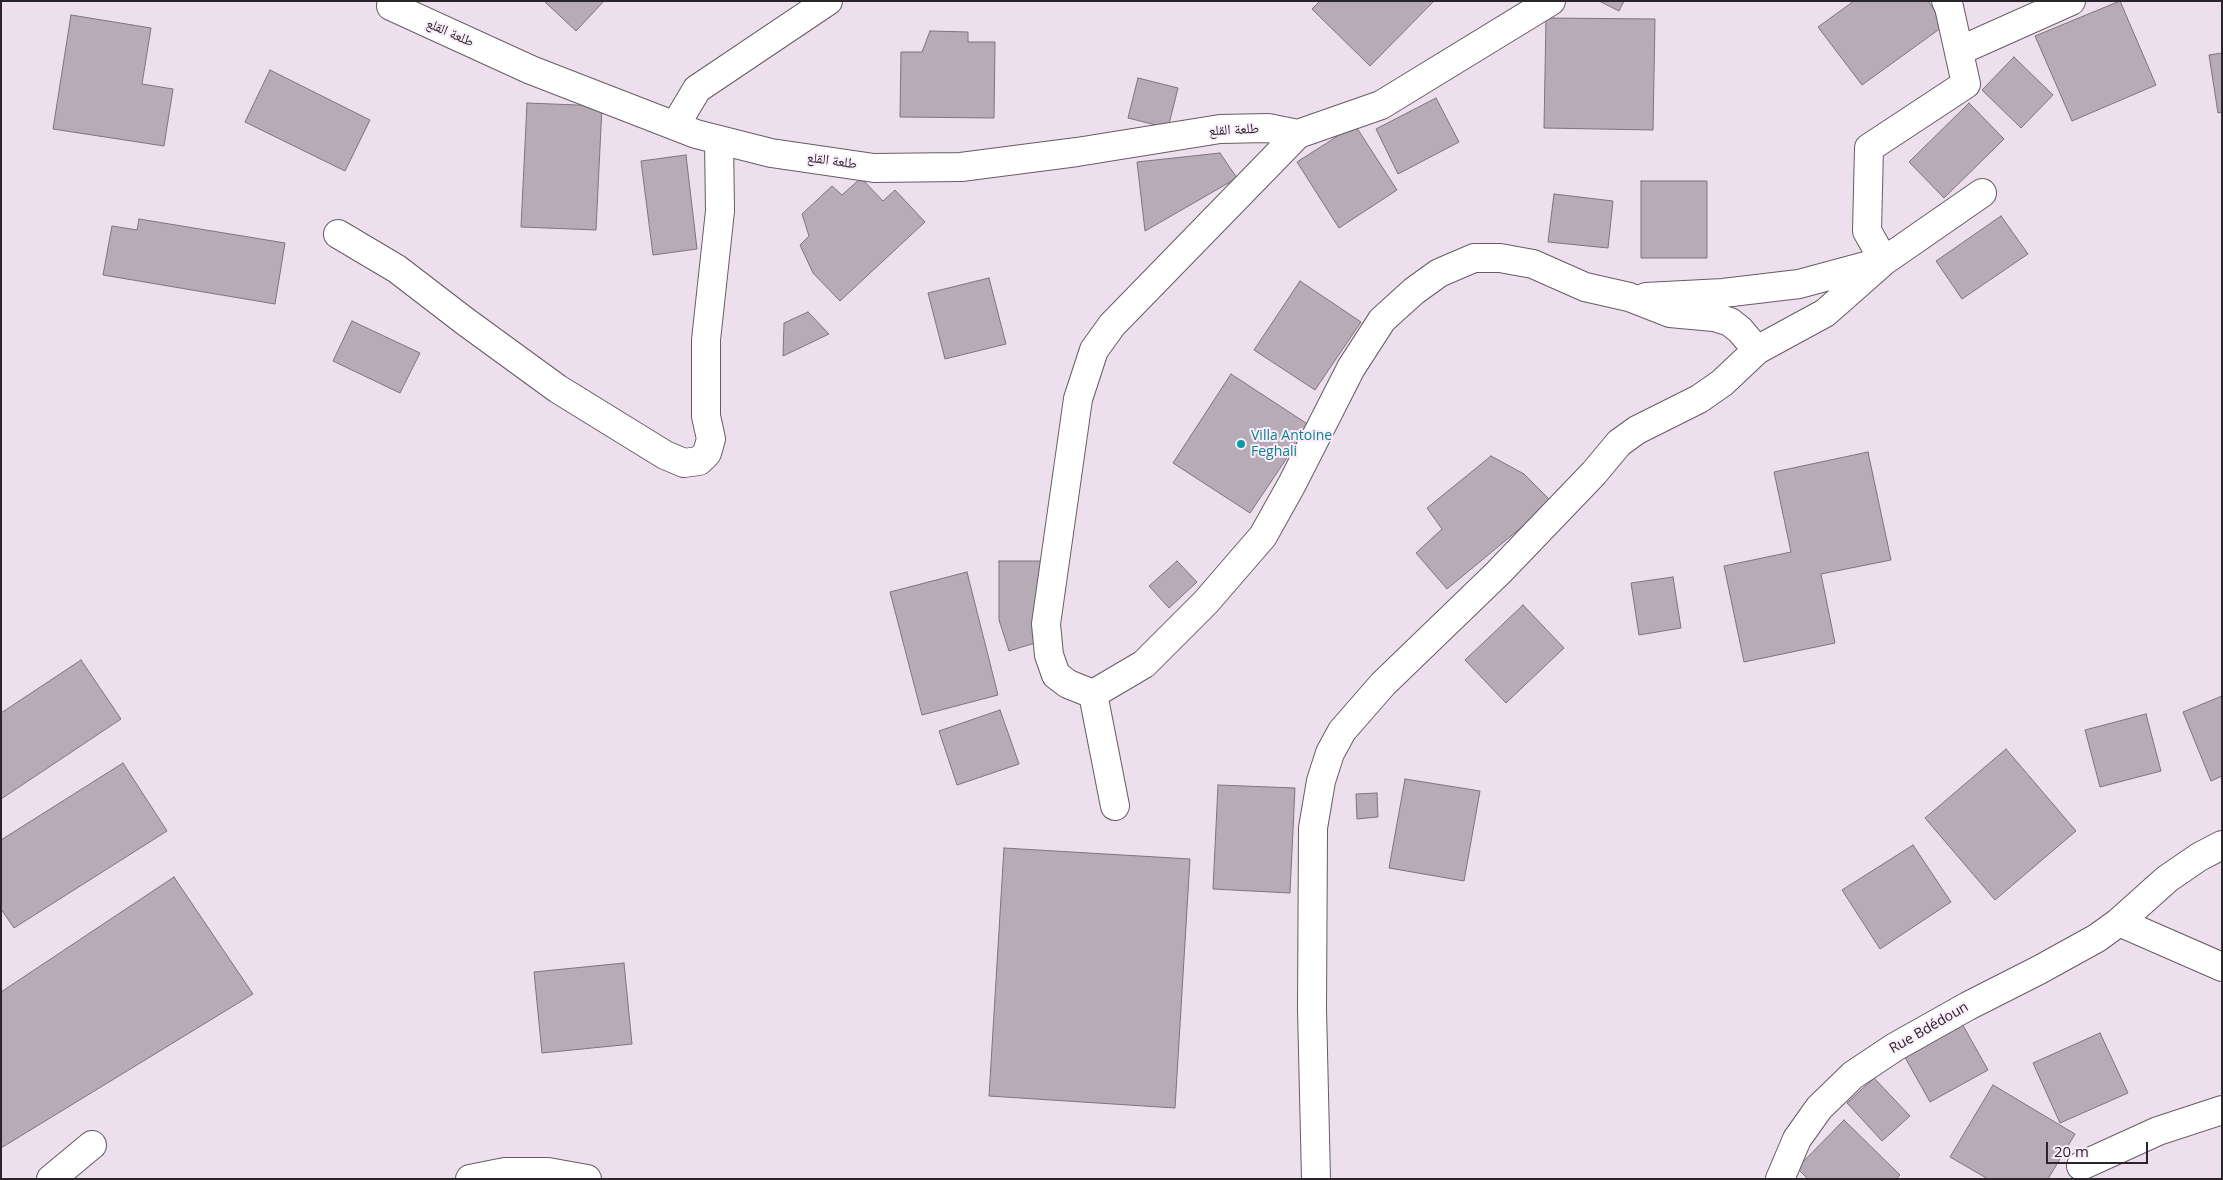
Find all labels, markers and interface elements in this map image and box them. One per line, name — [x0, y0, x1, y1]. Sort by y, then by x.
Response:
street label: طلعة القلع — [424, 15, 476, 51]
street label: طلعة القلع — [1208, 120, 1260, 140]
street label: طلعة القلع — [806, 149, 858, 173]
place label: Villa Antoine Feghali — [1251, 428, 1332, 461]
marker: Villa Antoine Feghali — [1235, 438, 1247, 450]
street label: Rue Bdédoun — [1887, 999, 1971, 1057]
scale bar — [2048, 1132, 2150, 1164]
text: 20 m — [2054, 1141, 2089, 1161]

